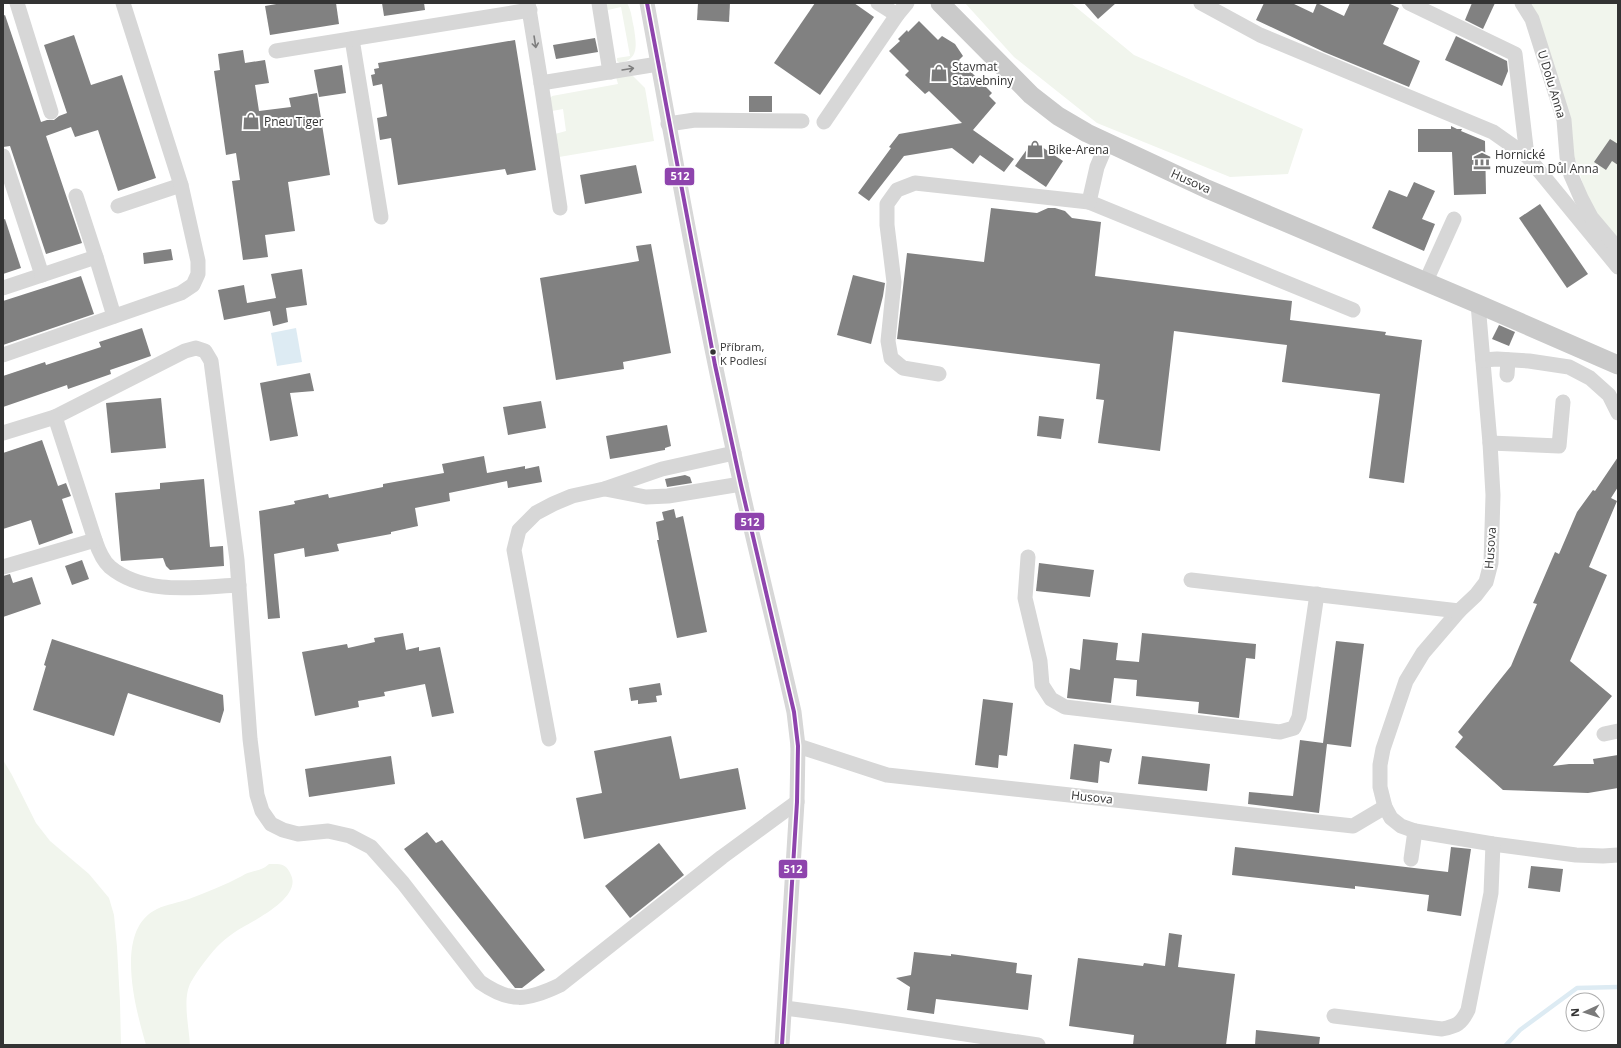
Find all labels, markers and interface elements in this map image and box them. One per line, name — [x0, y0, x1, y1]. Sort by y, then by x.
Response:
one-way arrow — [531, 35, 539, 48]
street label: U Dolu Anna — [1534, 48, 1570, 120]
place label: Stavmat Stavebniny — [952, 58, 1014, 89]
shop icon: Stavmat Stavebniny — [929, 63, 949, 83]
one-way arrow — [622, 65, 635, 73]
shop icon: Pneu Tiger — [241, 111, 261, 131]
place label: Pneu Tiger — [264, 113, 324, 130]
shop icon: Bike-Arena — [1025, 139, 1045, 159]
place label: Bike-Arena — [1048, 141, 1109, 158]
place label: Hornické muzeum Důl Anna — [1495, 146, 1599, 177]
museum icon: Hornické muzeum Důl Anna — [1472, 151, 1492, 171]
street label: Husova — [1168, 165, 1214, 197]
line badge: 512 — [664, 167, 695, 186]
text: 512 — [671, 168, 689, 183]
place label: Příbram, K Podlesí — [720, 339, 767, 368]
marker: Příbram, K Podlesí — [708, 347, 718, 357]
line badge: 512 — [734, 512, 765, 531]
text: 512 — [741, 514, 759, 529]
street label: Husova — [1480, 527, 1500, 569]
street label: Husova — [1070, 786, 1114, 808]
line badge: 512 — [778, 859, 808, 879]
text: 512 — [784, 861, 802, 876]
north arrow — [1565, 992, 1605, 1032]
text: N — [1567, 1008, 1582, 1017]

